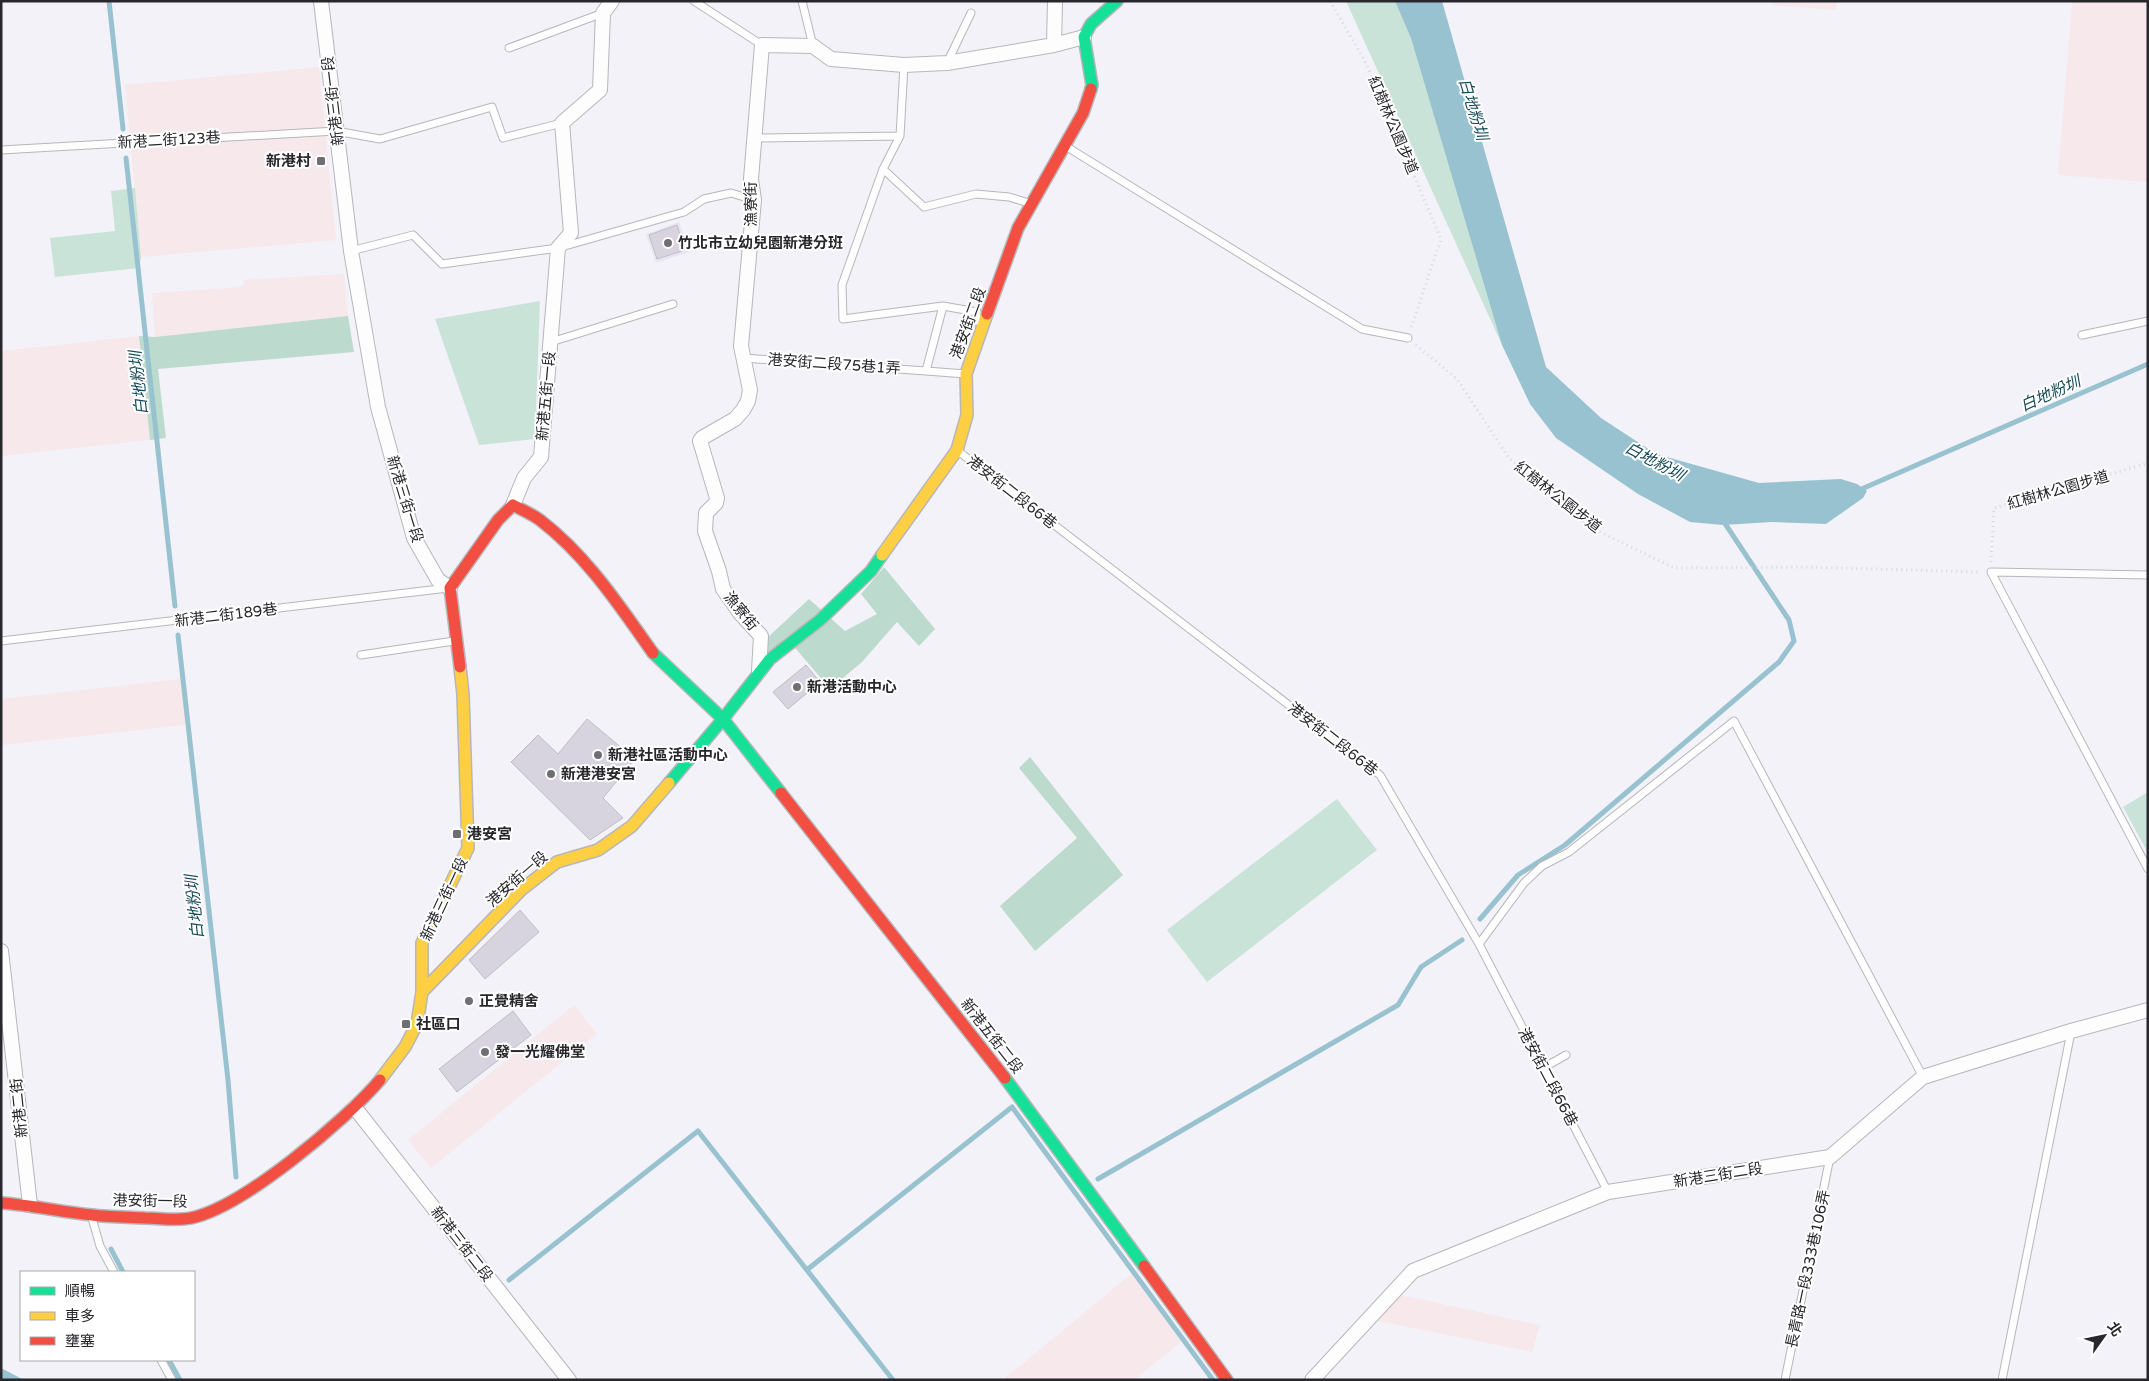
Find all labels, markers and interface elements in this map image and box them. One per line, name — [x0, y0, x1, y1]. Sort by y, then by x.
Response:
street label: 新港三街一段 — [319, 55, 347, 147]
street label: 紅樹林公園步道 — [1364, 73, 1422, 177]
water label: 白地粉圳 — [1454, 76, 1493, 145]
street label: 新港二街123巷 — [117, 128, 221, 152]
place label: 新港村 — [266, 152, 311, 170]
marker: 新港村 — [315, 155, 327, 167]
street label: 漁寮街 — [742, 181, 760, 227]
place label: 竹北市立幼兒園新港分班 — [678, 234, 843, 252]
marker: 竹北市立幼兒園新港分班 — [662, 237, 674, 249]
street label: 港安街二段 — [947, 285, 989, 361]
water label: 白地粉圳 — [125, 348, 152, 416]
street label: 新港五街一段 — [533, 350, 559, 442]
street label: 港安街二段75巷1弄 — [767, 350, 901, 378]
water label: 白地粉圳 — [2017, 371, 2086, 416]
water label: 白地粉圳 — [1622, 438, 1689, 487]
street label: 港安街二段66巷 — [964, 451, 1060, 533]
street label: 新港三街一段 — [383, 453, 427, 545]
street label: 紅樹林公園步道 — [1511, 458, 1605, 536]
street label: 紅樹林公園步道 — [2005, 467, 2111, 513]
street label: 漁寮街 — [720, 588, 762, 634]
street label: 新港二街189巷 — [174, 600, 278, 630]
place label: 新港活動中心 — [807, 678, 897, 696]
marker: 新港活動中心 — [791, 681, 803, 693]
street label: 港安街二段66巷 — [1285, 698, 1381, 780]
place label: 新港社區活動中心 — [608, 746, 728, 764]
marker: 新港社區活動中心 — [592, 749, 604, 761]
place label: 新港港安宮 — [561, 765, 636, 783]
marker: 新港港安宮 — [545, 768, 557, 780]
place label: 港安宮 — [467, 825, 512, 843]
marker: 港安宮 — [451, 828, 463, 840]
street label: 港安街一段 — [483, 848, 551, 910]
street label: 新港三街一段 — [417, 854, 471, 944]
water label: 白地粉圳 — [181, 872, 208, 940]
place label: 正覺精舍 — [479, 992, 539, 1010]
marker: 正覺精舍 — [463, 995, 475, 1007]
street label: 新港五街二段 — [957, 995, 1027, 1077]
place label: 社區口 — [416, 1015, 461, 1033]
marker: 社區口 — [400, 1018, 412, 1030]
street label: 港安街二段66巷 — [1515, 1025, 1581, 1129]
place label: 發一光耀佛堂 — [495, 1043, 585, 1061]
marker: 發一光耀佛堂 — [479, 1046, 491, 1058]
street label: 新港二街 — [7, 1077, 31, 1139]
street label: 新港三街二段 — [1672, 1159, 1764, 1191]
street label: 長青路一段333巷106弄 — [1782, 1188, 1834, 1350]
street label: 港安街一段 — [112, 1191, 188, 1211]
street label: 新港三街二段 — [427, 1203, 497, 1285]
legend — [20, 1271, 195, 1361]
text: 順暢 — [65, 1282, 95, 1300]
text: 車多 — [65, 1307, 95, 1325]
north arrow — [2079, 1311, 2129, 1361]
text: 北 — [2104, 1319, 2125, 1340]
text: 壅塞 — [65, 1332, 95, 1350]

